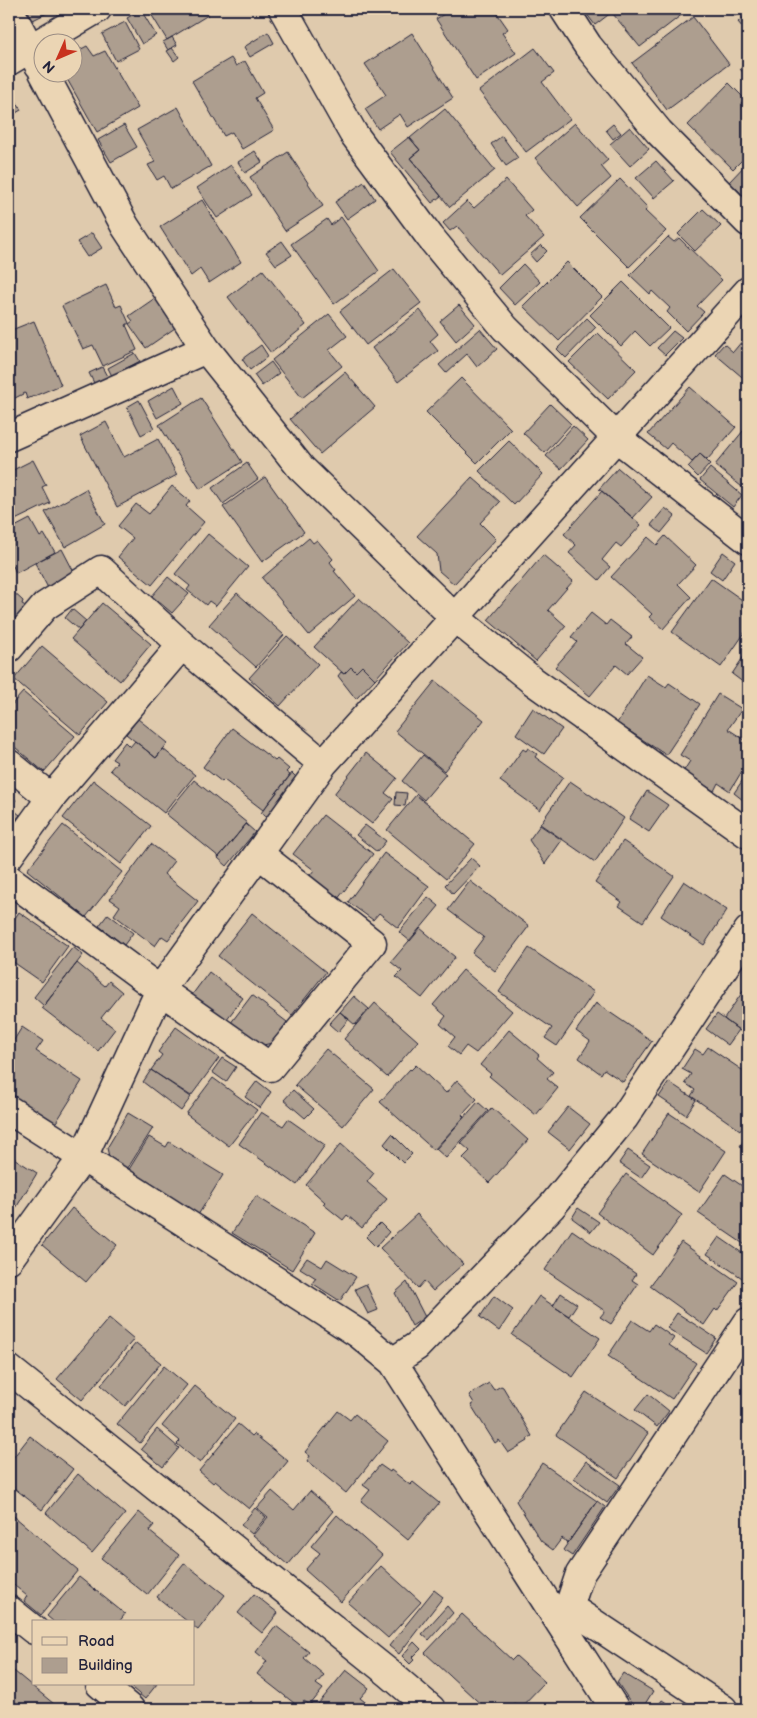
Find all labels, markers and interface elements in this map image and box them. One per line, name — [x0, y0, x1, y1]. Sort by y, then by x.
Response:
north arrow — [32, 32, 82, 82]
text: N — [39, 57, 59, 77]
legend — [32, 1620, 195, 1686]
text: Road — [78, 1632, 114, 1651]
text: Building — [78, 1656, 133, 1675]

